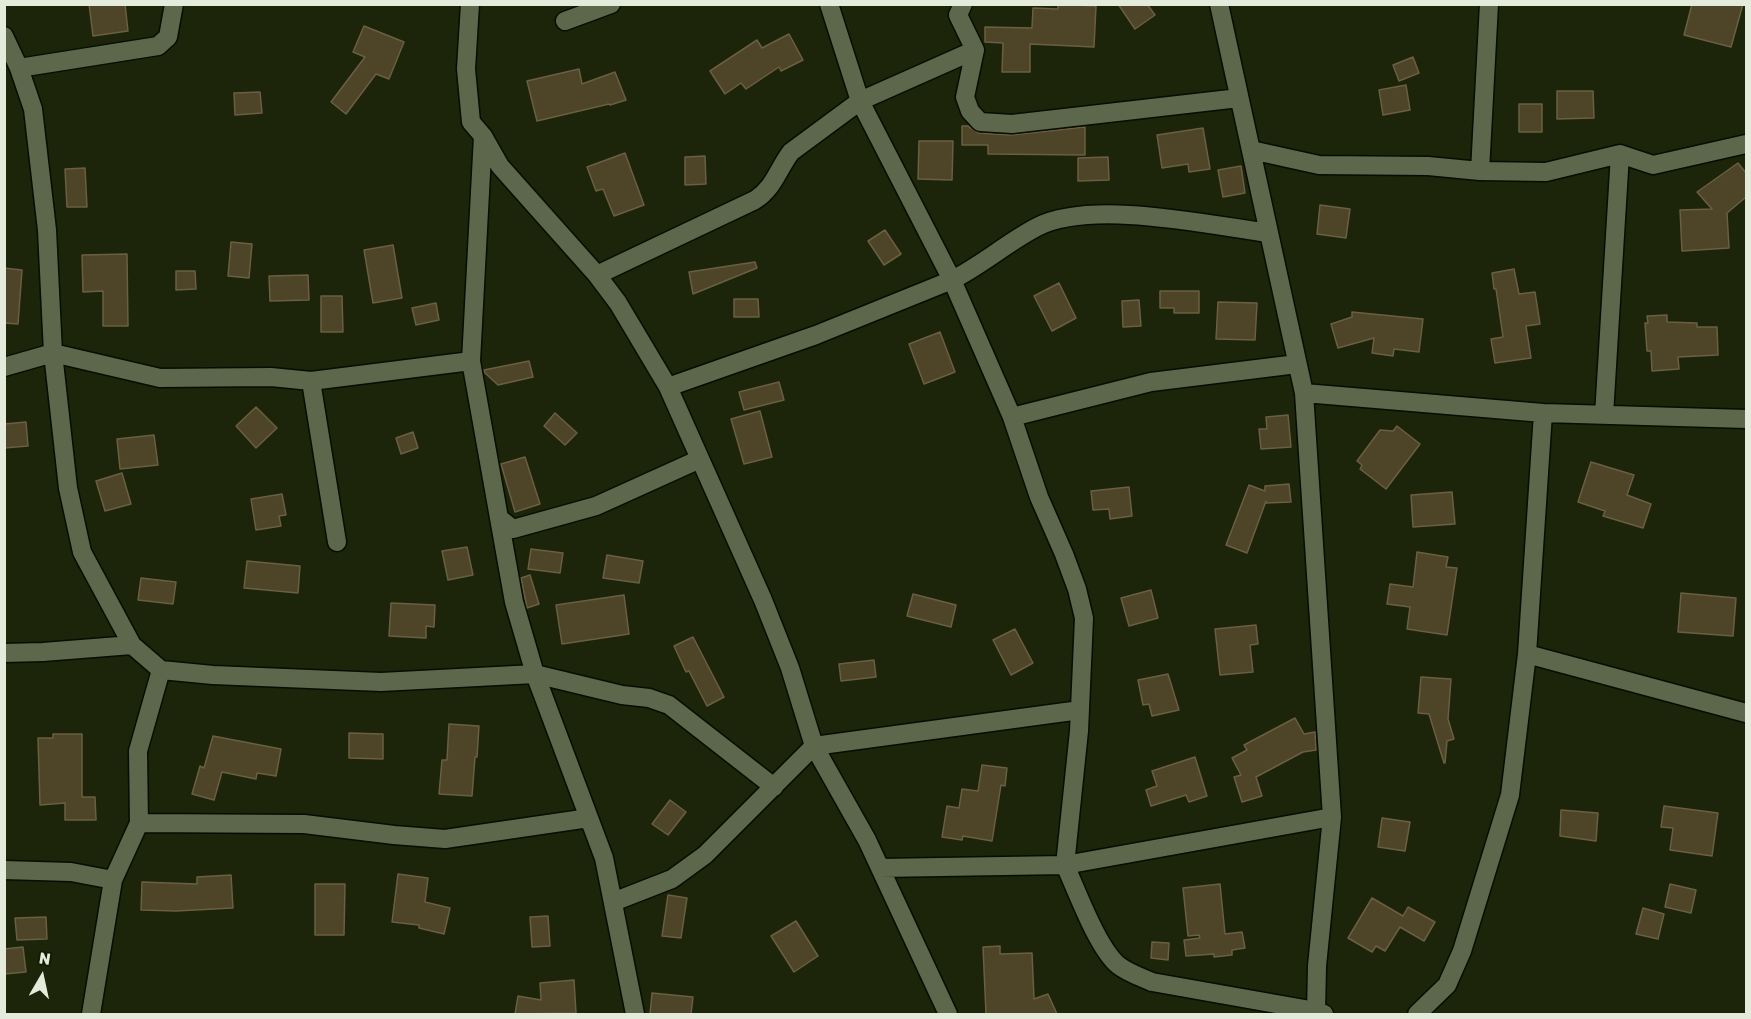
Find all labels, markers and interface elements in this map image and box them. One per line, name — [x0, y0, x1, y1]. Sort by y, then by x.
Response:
north arrow — [12, 947, 72, 1007]
text: N — [38, 948, 52, 969]

